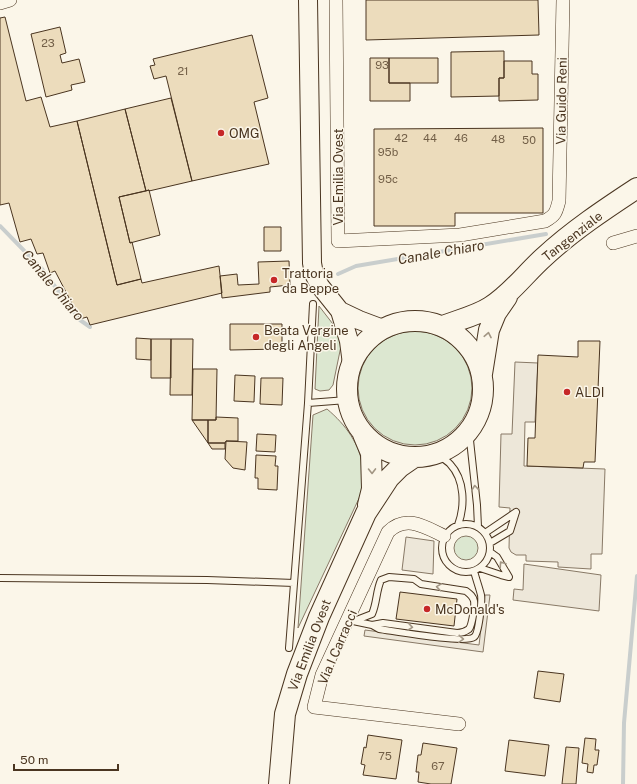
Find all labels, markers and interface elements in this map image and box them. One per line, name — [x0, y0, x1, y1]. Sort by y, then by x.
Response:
house number: 23 — [41, 37, 55, 49]
street label: Via Guido Reni — [553, 57, 570, 145]
house number: 93 — [375, 59, 389, 71]
house number: 21 — [177, 65, 189, 77]
place label: OMG — [229, 126, 260, 141]
marker: OMG — [216, 128, 226, 138]
street label: Via Emilia Ovest — [331, 129, 346, 225]
house number: 42 — [394, 132, 408, 144]
house number: 44 — [423, 132, 437, 144]
house number: 46 — [454, 132, 468, 144]
house number: 48 — [491, 133, 505, 145]
house number: 50 — [522, 134, 536, 146]
house number: 95b — [378, 146, 399, 158]
house number: 95c — [378, 173, 398, 185]
street label: Tangenziale — [539, 208, 605, 264]
water label: Canale Chiaro — [396, 236, 486, 267]
water label: Canale Chiaro — [19, 246, 88, 324]
place label: Trattoria da Beppe — [282, 266, 339, 296]
marker: Trattoria da Beppe — [269, 275, 279, 285]
place label: Beata Vergine degli Angeli — [264, 323, 349, 353]
marker: Beata Vergine degli Angeli — [251, 332, 261, 342]
one-way arrow — [483, 332, 492, 339]
place label: ALDI — [575, 385, 604, 400]
marker: ALDI — [562, 387, 572, 397]
one-way arrow — [368, 468, 376, 474]
one-way arrow — [471, 485, 480, 491]
one-way arrow — [499, 561, 507, 568]
one-way arrow — [436, 583, 442, 592]
street label: Via Emilia Ovest — [285, 597, 334, 693]
place label: McDonald's — [435, 602, 505, 617]
marker: McDonald's — [422, 604, 432, 614]
street label: Via I Carracci — [315, 608, 360, 687]
one-way arrow — [407, 622, 413, 631]
one-way arrow — [458, 635, 464, 644]
scale bar — [14, 746, 118, 772]
house number: 75 — [378, 750, 392, 762]
text: 50 m — [20, 753, 48, 767]
house number: 67 — [431, 760, 445, 772]

